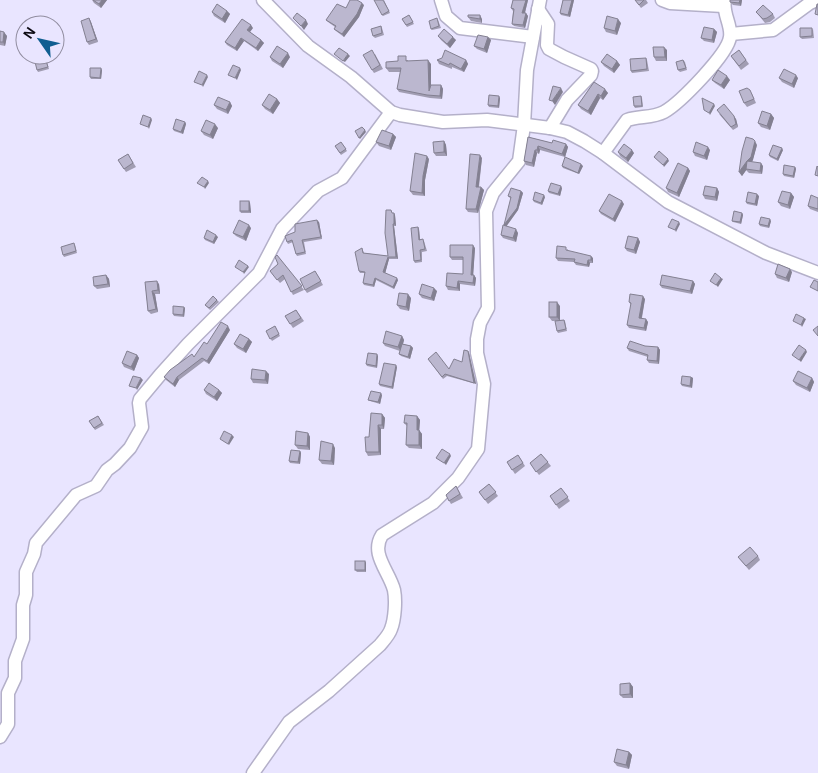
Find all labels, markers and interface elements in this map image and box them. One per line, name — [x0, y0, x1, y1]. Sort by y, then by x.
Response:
north arrow — [15, 15, 65, 65]
text: N — [20, 24, 39, 41]

